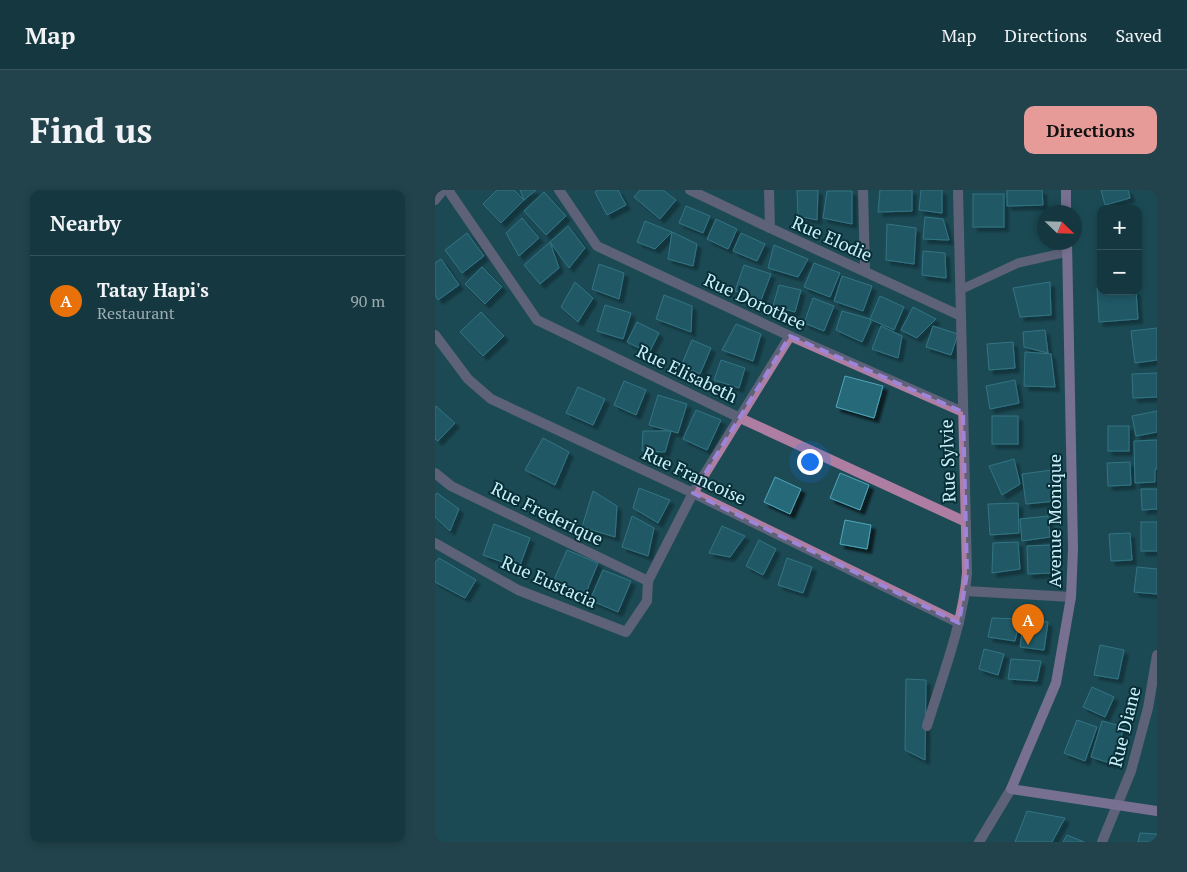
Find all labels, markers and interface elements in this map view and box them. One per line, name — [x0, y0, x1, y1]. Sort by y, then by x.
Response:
text: Map — [25, 19, 75, 51]
text: Map — [941, 23, 976, 47]
text: Directions — [1004, 23, 1087, 47]
text: Saved — [1115, 23, 1162, 47]
button: Directions — [1024, 106, 1157, 154]
text: Find us — [30, 107, 152, 153]
north arrow — [1037, 205, 1082, 250]
map controls — [1097, 205, 1142, 295]
button: + — [1097, 205, 1142, 250]
text: Nearby — [50, 209, 121, 237]
street label: Rue Elodie — [788, 210, 876, 266]
button: − — [1097, 250, 1142, 295]
street label: Rue Dorothee — [701, 267, 810, 335]
text: Tatay Hapi's — [97, 277, 209, 302]
text: A — [60, 290, 72, 312]
text: 90 m — [350, 290, 385, 312]
text: Restaurant — [97, 302, 175, 324]
street label: Rue Elisabeth — [633, 338, 742, 408]
street label: Rue Sylvie — [934, 419, 960, 503]
street label: Rue Francoise — [639, 441, 750, 510]
your location — [797, 449, 823, 475]
street label: Avenue Monique — [1042, 454, 1066, 588]
street label: Rue Frederique — [488, 476, 607, 551]
street label: Rue Eustacia — [498, 549, 601, 613]
pin: A — [1012, 604, 1044, 645]
street label: Rue Diane — [1102, 684, 1146, 770]

